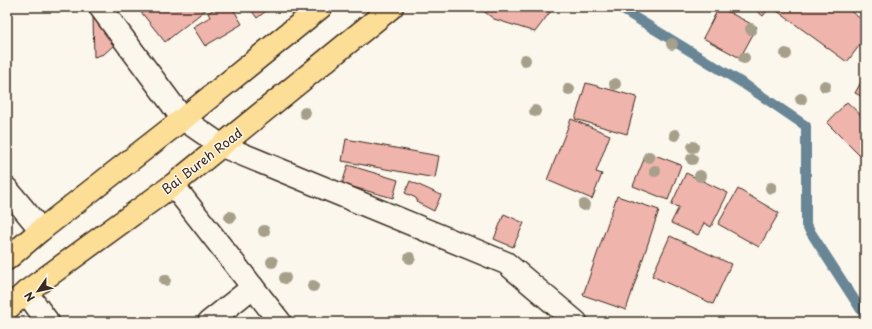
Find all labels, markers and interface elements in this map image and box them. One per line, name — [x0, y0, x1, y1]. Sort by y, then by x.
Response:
street label: Bai Bureh Road — [157, 123, 246, 198]
north arrow — [18, 271, 58, 311]
text: N — [20, 288, 39, 305]

